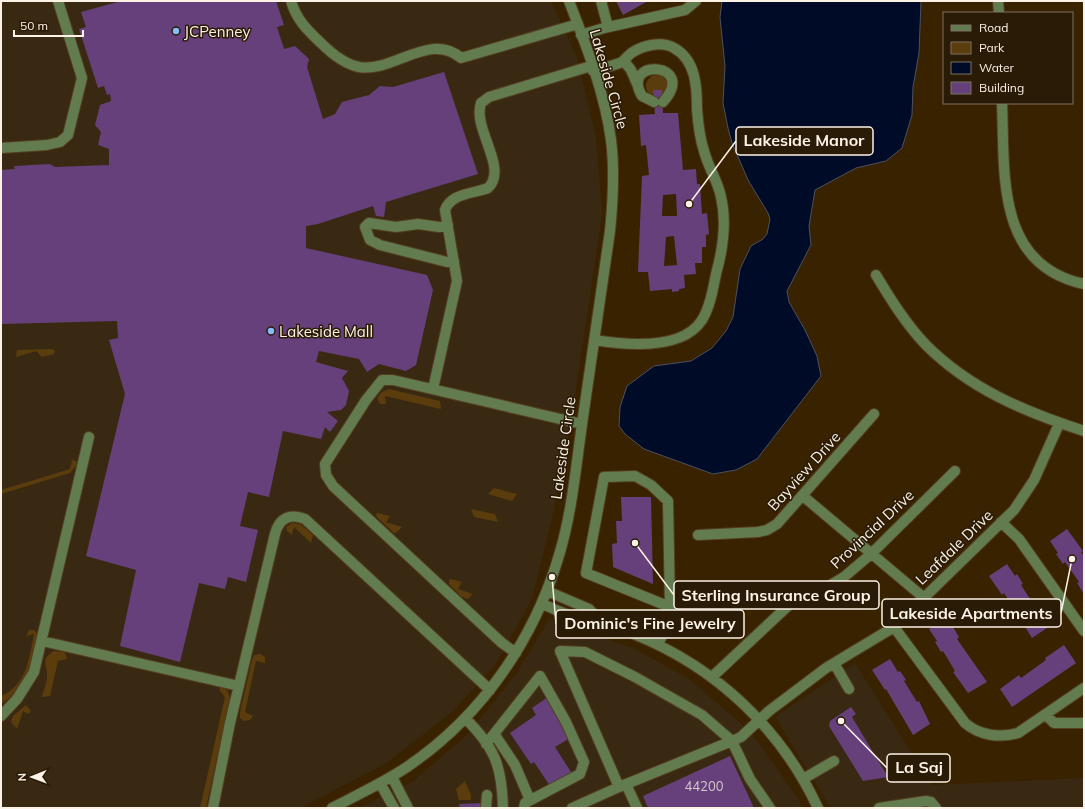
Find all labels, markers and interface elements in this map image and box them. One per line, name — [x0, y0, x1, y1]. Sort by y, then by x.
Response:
scale bar — [14, 12, 83, 38]
legend — [943, 12, 1073, 104]
text: 50 m — [20, 18, 48, 33]
text: Road — [979, 20, 1008, 35]
place label: JCPenney — [184, 22, 250, 41]
marker: JCPenney — [171, 26, 181, 36]
street label: Lakeside Circle — [586, 27, 632, 131]
text: Park — [979, 40, 1005, 55]
text: Water — [979, 60, 1015, 75]
text: Building — [979, 80, 1024, 95]
callout: Lakeside Manor — [736, 127, 873, 155]
text: Lakeside Manor — [744, 130, 865, 150]
place label: Lakeside Mall — [279, 322, 373, 341]
marker: Lakeside Mall — [266, 326, 276, 336]
street label: Lakeside Circle — [546, 396, 580, 500]
street label: Bayview Drive — [763, 427, 845, 515]
street label: Provincial Drive — [826, 485, 918, 573]
street label: Leafdale Drive — [911, 505, 997, 589]
callout: Sterling Insurance Group — [674, 581, 879, 609]
text: Sterling Insurance Group — [681, 585, 871, 605]
callout: Lakeside Apartments — [882, 599, 1061, 627]
text: Lakeside Apartments — [889, 603, 1053, 623]
callout: Dominic's Fine Jewelry — [556, 610, 744, 638]
text: Dominic's Fine Jewelry — [564, 613, 736, 633]
callout: La Saj — [887, 754, 950, 782]
north arrow — [12, 757, 52, 797]
text: La Saj — [895, 757, 943, 777]
text: N — [15, 773, 29, 781]
house number: 44200 — [684, 778, 724, 794]

